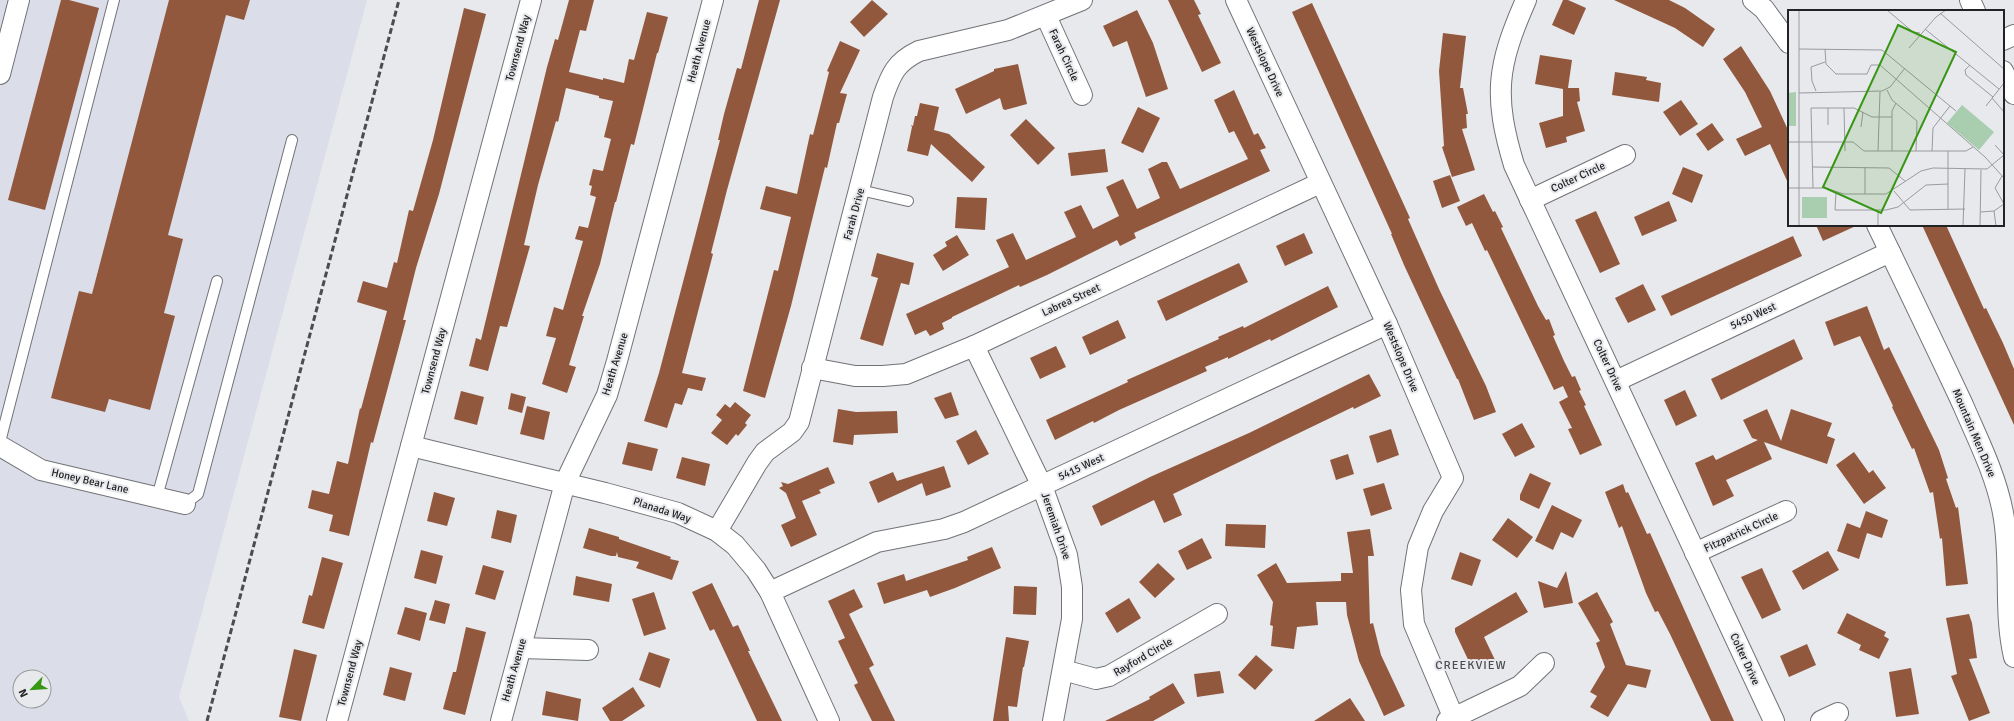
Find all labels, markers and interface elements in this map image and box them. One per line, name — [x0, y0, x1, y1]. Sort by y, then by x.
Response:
inset map — [1788, 10, 2004, 226]
street label: Townsend Way — [503, 13, 533, 83]
street label: Heath Avenue — [684, 18, 714, 84]
street label: Westslope Drive — [1243, 25, 1287, 99]
street label: Farah Circle — [1046, 27, 1082, 83]
street label: Colter Circle — [1549, 159, 1607, 195]
street label: Farah Drive — [841, 186, 867, 242]
street label: Labrea Street — [1040, 281, 1102, 319]
street label: 5450 West — [1728, 300, 1778, 332]
street label: Westslope Drive — [1380, 320, 1422, 394]
street label: Townsend Way — [419, 326, 449, 396]
street label: Heath Avenue — [599, 331, 631, 397]
street label: Colter Drive — [1590, 337, 1626, 393]
street label: Mountain Men Drive — [1949, 387, 1999, 479]
street label: 5415 West — [1056, 451, 1106, 483]
street label: Honey Bear Lane — [50, 466, 130, 496]
street label: Jeremiah Drive — [1038, 491, 1074, 561]
street label: Planada Way — [631, 495, 693, 526]
street label: Fitzpatrick Circle — [1702, 509, 1780, 555]
street label: Colter Drive — [1727, 631, 1763, 687]
street label: Rayford Circle — [1111, 635, 1175, 679]
street label: Heath Avenue — [499, 637, 529, 703]
street label: Townsend Way — [335, 638, 365, 708]
district label: CREEKVIEW — [1435, 658, 1507, 673]
north arrow — [12, 669, 52, 709]
text: N — [16, 687, 31, 699]

